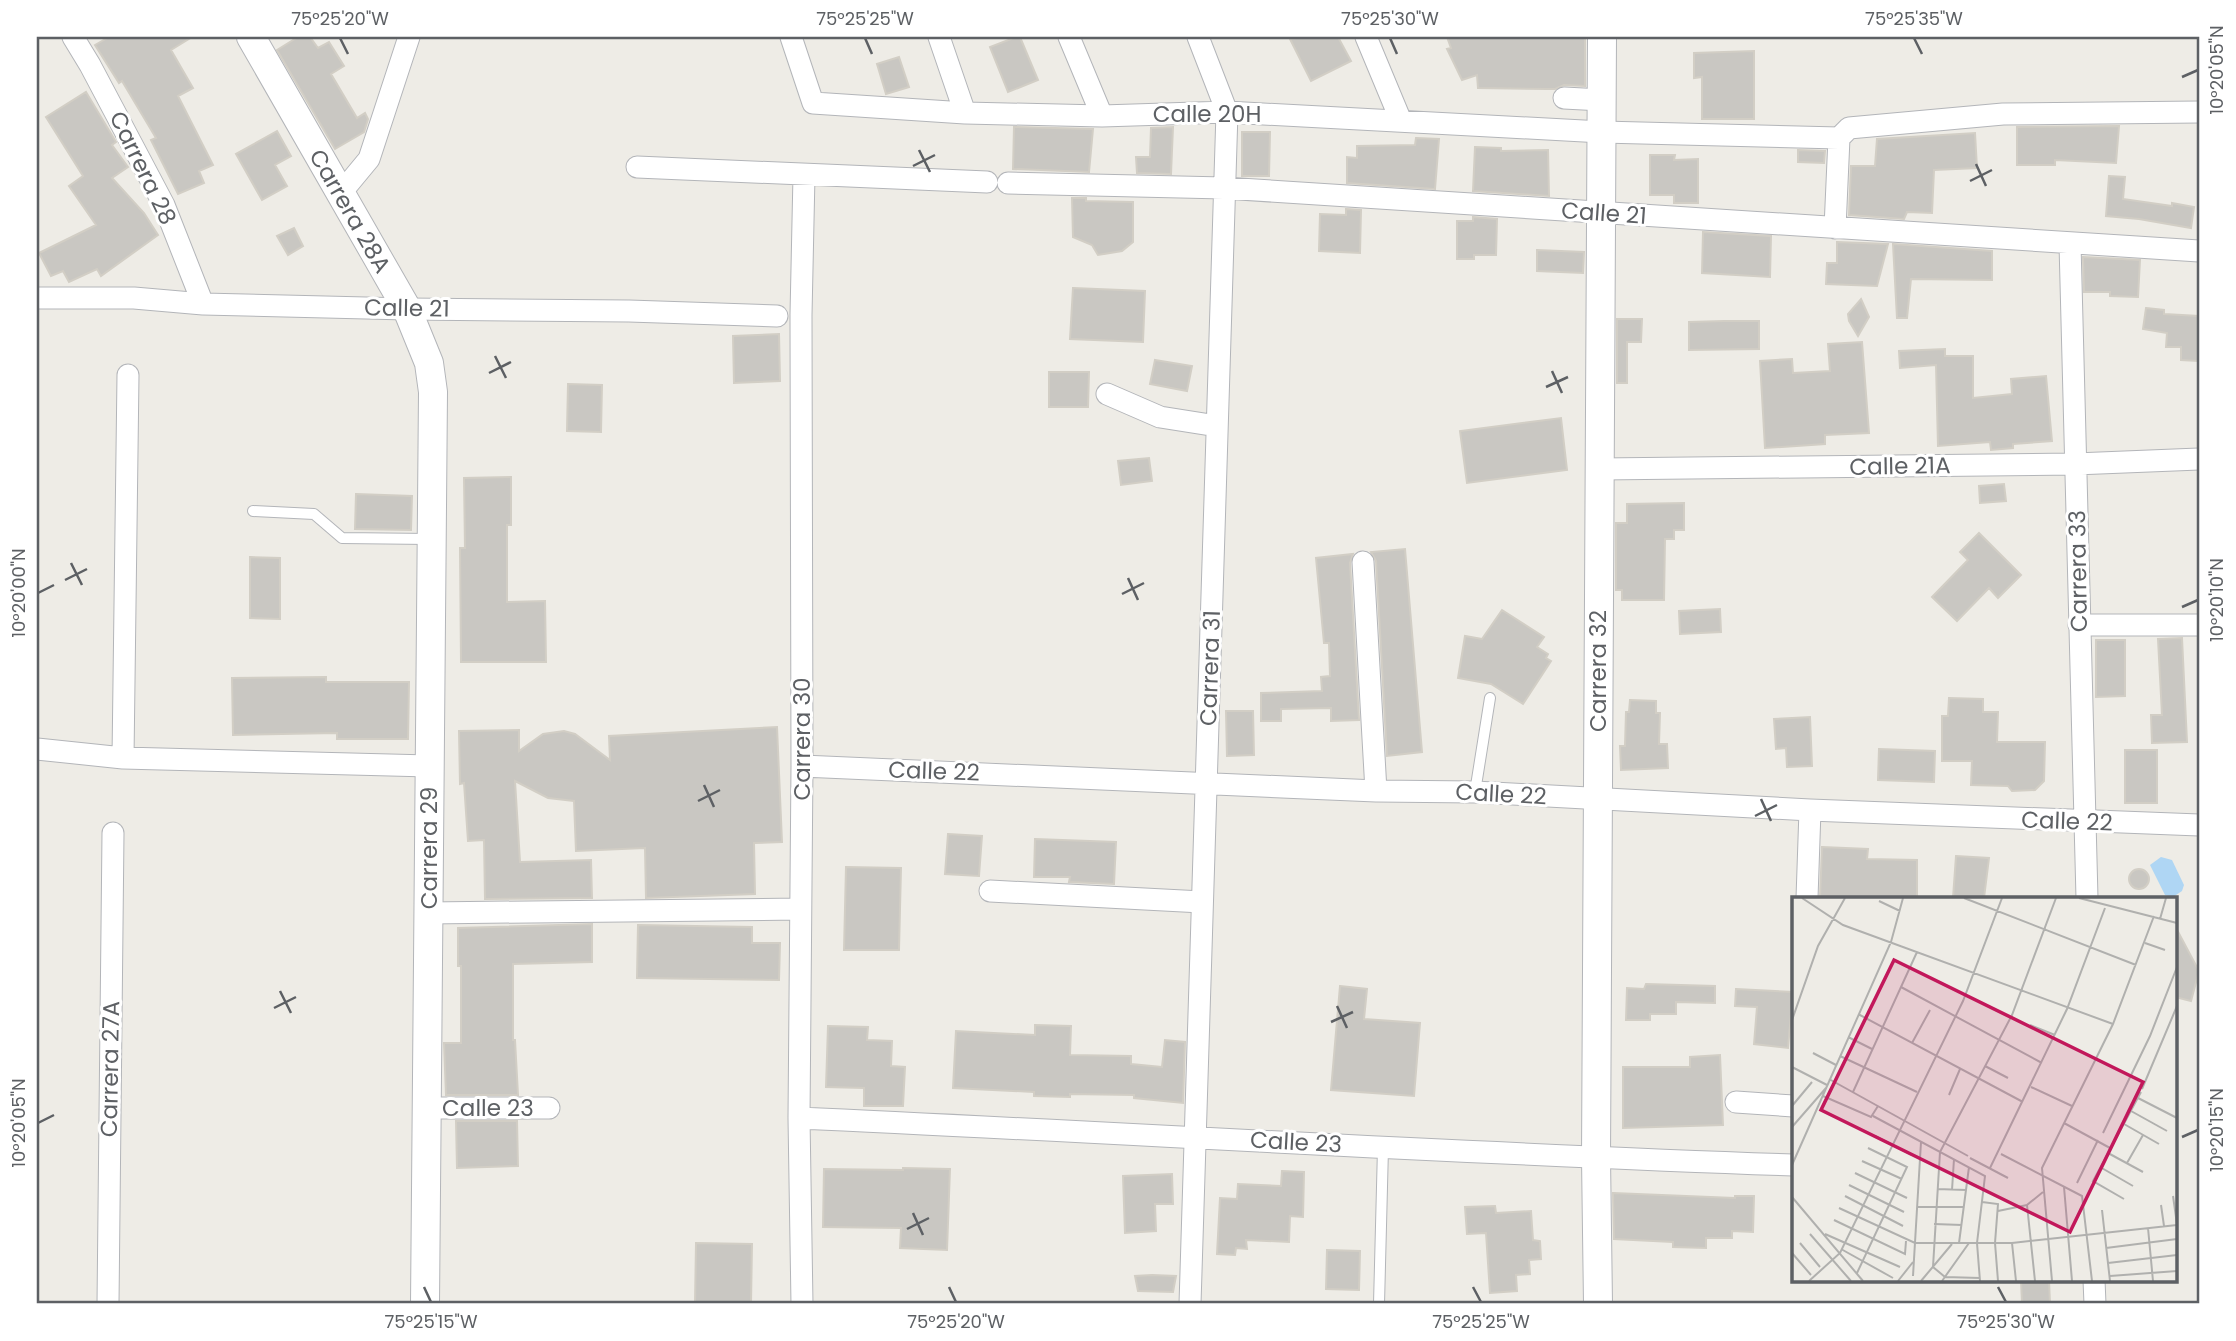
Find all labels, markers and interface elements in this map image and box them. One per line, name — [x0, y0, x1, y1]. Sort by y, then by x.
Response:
text: 75°25'20"W — [291, 6, 389, 31]
text: 75°25'25"W — [816, 6, 914, 31]
text: 75°25'30"W — [1341, 6, 1439, 31]
text: 75°25'35"W — [1865, 6, 1963, 31]
text: 10°20'05"N — [2204, 25, 2229, 115]
street label: Calle 20H — [1153, 98, 1261, 130]
street label: Carrera 28 — [102, 106, 184, 230]
street label: Carrera 28A — [302, 143, 398, 279]
street label: Calle 21 — [1560, 194, 1648, 232]
street label: Calle 21 — [364, 291, 450, 325]
street label: Calle 21A — [1849, 449, 1951, 483]
street label: Carrera 33 — [2061, 510, 2095, 632]
text: 10°20'00"N — [6, 548, 31, 638]
text: 10°20'10"N — [2204, 558, 2229, 642]
street label: Carrera 31 — [1192, 610, 1228, 726]
street label: Carrera 32 — [1582, 610, 1614, 732]
street label: Carrera 30 — [786, 678, 818, 800]
street label: Calle 22 — [888, 753, 980, 789]
street label: Calle 22 — [1454, 776, 1548, 812]
street label: Carrera 29 — [413, 787, 445, 909]
street label: Calle 22 — [2021, 803, 2113, 839]
inset map — [1792, 897, 2176, 1282]
street label: Carrera 27A — [93, 1001, 127, 1137]
text: 10°20'05"N — [6, 1078, 31, 1168]
text: 10°20'15"N — [2204, 1088, 2229, 1172]
street label: Calle 23 — [442, 1092, 534, 1124]
street label: Calle 23 — [1249, 1124, 1343, 1160]
text: 75°25'15"W — [385, 1309, 478, 1334]
text: 75°25'20"W — [907, 1309, 1005, 1334]
text: 75°25'25"W — [1432, 1309, 1530, 1334]
text: 75°25'30"W — [1957, 1309, 2055, 1334]

